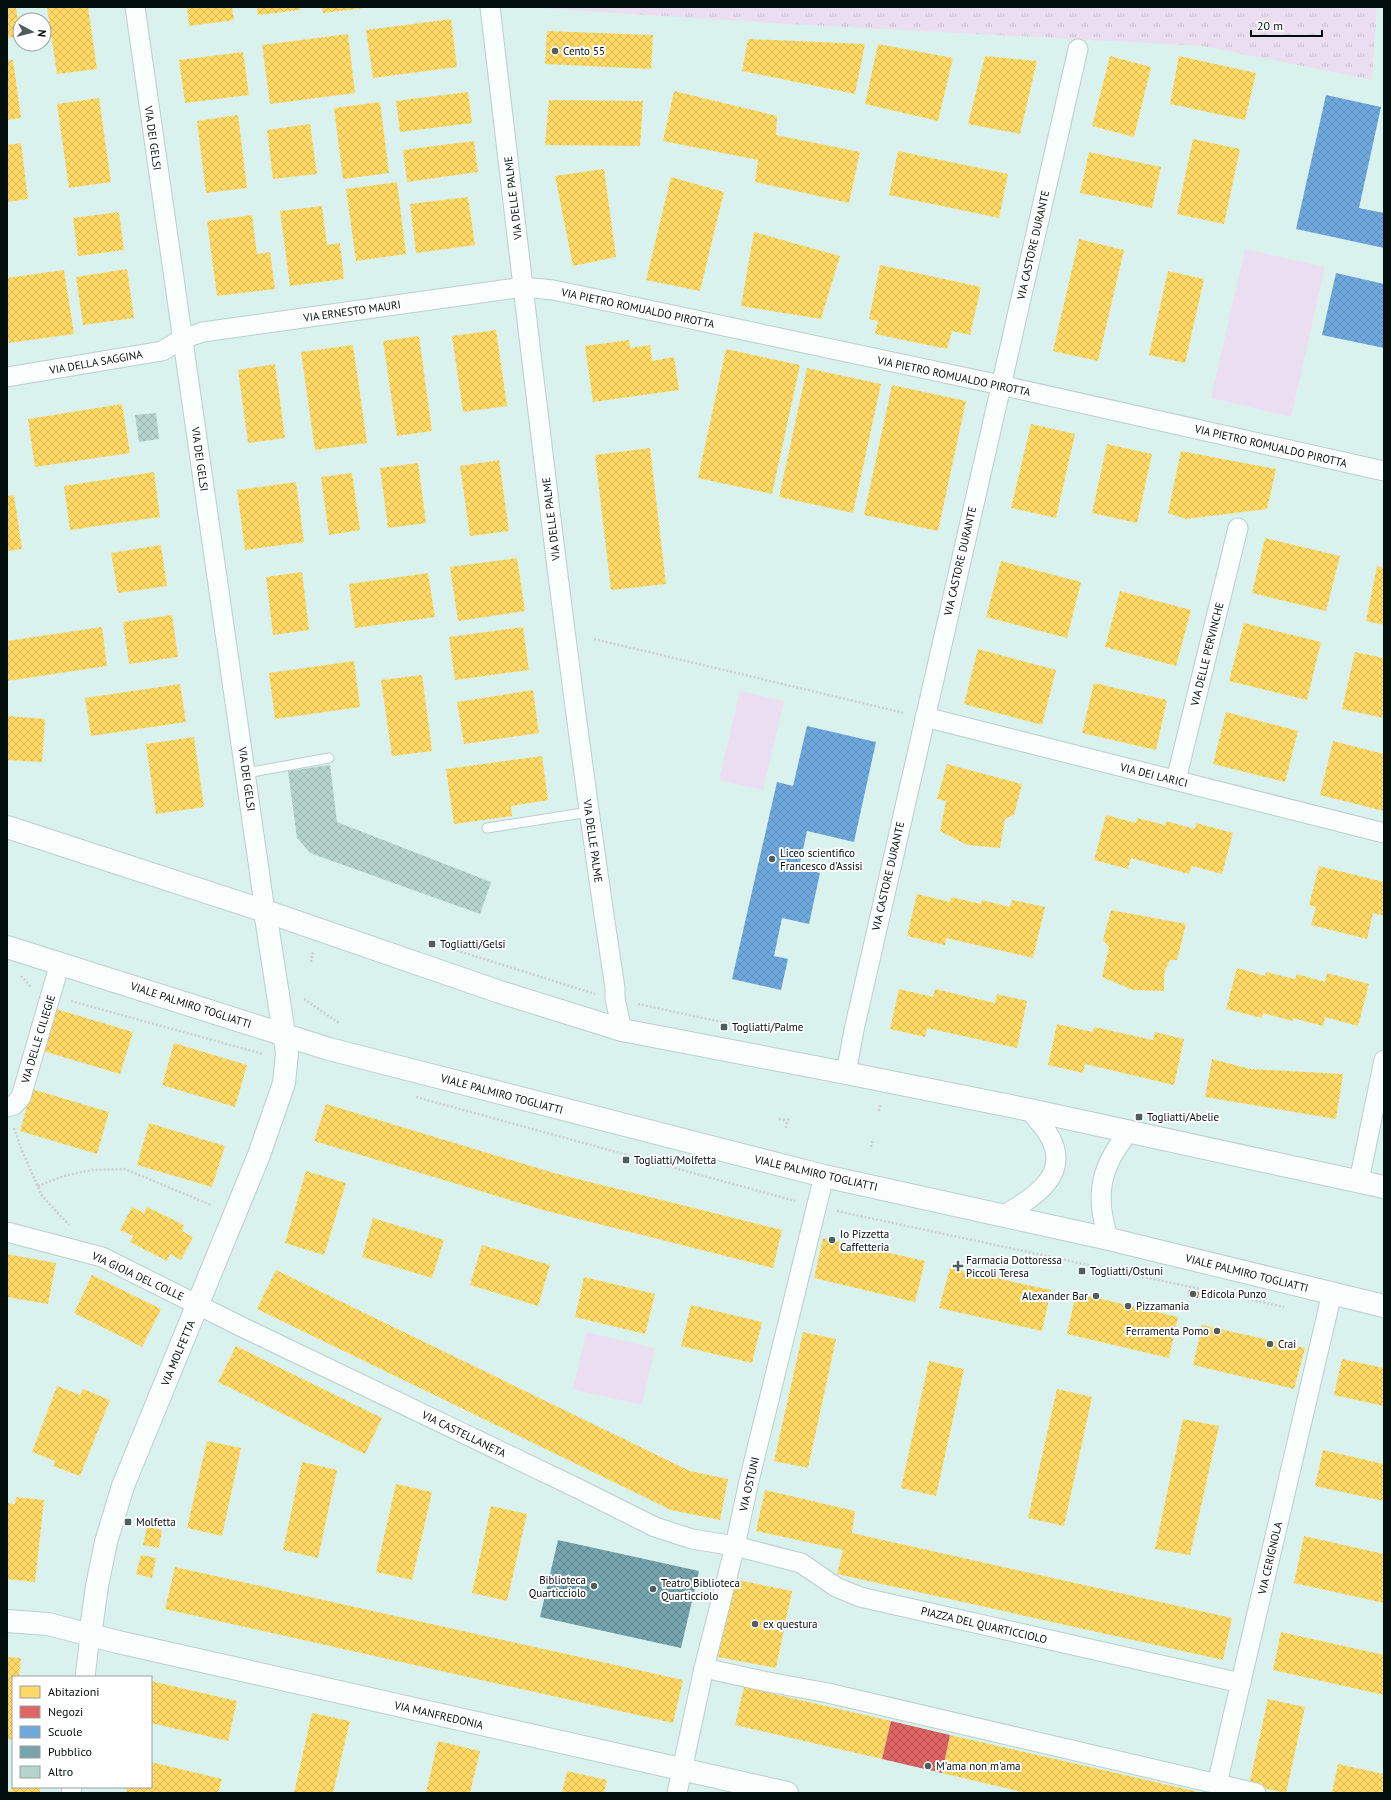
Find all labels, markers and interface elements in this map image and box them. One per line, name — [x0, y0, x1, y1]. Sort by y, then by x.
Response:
north arrow — [12, 12, 52, 52]
scale bar — [1251, 12, 1322, 38]
text: 20 m — [1257, 18, 1283, 33]
text: N — [35, 29, 49, 38]
place label: Cento 55 — [563, 44, 605, 58]
marker: Cento 55 — [550, 46, 560, 56]
street label: VIA DEI GELSI — [141, 104, 164, 171]
street label: VIA DELLE PALME — [501, 155, 525, 241]
street label: VIA CASTORE DURANTE — [1013, 189, 1052, 302]
street label: VIA PIETRO ROMUALDO PIROTTA — [559, 285, 716, 331]
street label: VIA ERNESTO MAURI — [301, 297, 402, 325]
street label: VIA DELLA SAGGINA — [47, 347, 144, 377]
street label: VIA PIETRO ROMUALDO PIROTTA — [875, 353, 1032, 399]
street label: VIA PIETRO ROMUALDO PIROTTA — [1192, 421, 1349, 470]
street label: VIA DEI GELSI — [188, 425, 211, 492]
street label: VIA DELLE PALME — [539, 476, 563, 562]
street label: VIA CASTORE DURANTE — [940, 505, 979, 618]
street label: VIA DELLE PERVINCHE — [1187, 601, 1227, 708]
street label: VIA DEI GELSI — [235, 745, 258, 812]
street label: VIA DEI LARICI — [1118, 760, 1189, 790]
street label: VIA DELLE PALME — [580, 798, 606, 884]
street label: VIA CASTORE DURANTE — [868, 820, 907, 933]
place label: Liceo scientifico Francesco d'Assisi — [780, 846, 863, 873]
marker: Liceo scientifico Francesco d'Assisi — [767, 854, 777, 864]
place label: Togliatti/Gelsi — [440, 937, 506, 951]
marker: Togliatti/Gelsi — [427, 939, 437, 949]
street label: VIALE PALMIRO TOGLIATTI — [128, 979, 253, 1031]
street label: VIA DELLE CILIEGIE — [18, 993, 58, 1086]
place label: Togliatti/Palme — [732, 1020, 804, 1034]
marker: Togliatti/Palme — [719, 1022, 729, 1032]
street label: VIALE PALMIRO TOGLIATTI — [438, 1071, 565, 1117]
place label: Togliatti/Abelie — [1147, 1110, 1220, 1124]
marker: Togliatti/Abelie — [1134, 1112, 1144, 1122]
street label: VIALE PALMIRO TOGLIATTI — [752, 1152, 879, 1194]
place label: Togliatti/Molfetta — [634, 1153, 716, 1167]
marker: Togliatti/Molfetta — [621, 1155, 631, 1165]
place label: Io Pizzetta Caffetteria — [840, 1227, 889, 1254]
marker: Io Pizzetta Caffetteria — [827, 1235, 837, 1245]
street label: VIA GIOIA DEL COLLE — [89, 1248, 186, 1304]
street label: VIALE PALMIRO TOGLIATTI — [1183, 1251, 1310, 1295]
place label: Farmacia Dottoressa Piccoli Teresa — [966, 1253, 1062, 1280]
marker: Farmacia Dottoressa Piccoli Teresa — [953, 1261, 963, 1271]
place label: Togliatti/Ostuni — [1090, 1264, 1163, 1278]
marker: Togliatti/Ostuni — [1077, 1266, 1087, 1276]
place label: Edicola Punzo — [1201, 1287, 1266, 1301]
place label: Alexander Bar — [1022, 1289, 1088, 1303]
marker: Edicola Punzo — [1188, 1289, 1198, 1299]
marker: Alexander Bar — [1091, 1291, 1101, 1301]
place label: Pizzamania — [1136, 1299, 1189, 1313]
marker: Pizzamania — [1123, 1301, 1133, 1311]
street label: VIA MOLFETTA — [157, 1318, 198, 1389]
place label: Ferramenta Pomo — [1126, 1324, 1209, 1338]
marker: Ferramenta Pomo — [1212, 1326, 1222, 1336]
place label: Crai — [1278, 1337, 1296, 1351]
marker: Crai — [1265, 1339, 1275, 1349]
street label: VIA CASTELLANETA — [419, 1407, 509, 1461]
street label: VIA OSTUNI — [736, 1455, 762, 1514]
place label: Molfetta — [136, 1515, 176, 1529]
marker: Molfetta — [123, 1517, 133, 1527]
street label: VIA CERIGNOLA — [1255, 1520, 1285, 1597]
place label: Biblioteca Quarticciolo — [529, 1573, 586, 1600]
place label: Teatro Biblioteca Quarticciolo — [661, 1576, 740, 1603]
marker: Biblioteca Quarticciolo — [589, 1581, 599, 1591]
marker: Teatro Biblioteca Quarticciolo — [648, 1584, 658, 1594]
street label: PIAZZA DEL QUARTICCIOLO — [920, 1604, 1048, 1646]
place label: ex questura — [763, 1617, 818, 1631]
marker: ex questura — [750, 1619, 760, 1629]
legend — [12, 1676, 152, 1788]
text: Abitazioni — [48, 1684, 100, 1699]
street label: VIA MANFREDONIA — [392, 1698, 485, 1732]
text: Negozi — [48, 1704, 83, 1719]
text: Scuole — [48, 1724, 82, 1739]
text: Pubblico — [48, 1744, 92, 1759]
place label: M'ama non m'ama — [936, 1759, 1021, 1773]
marker: M'ama non m'ama — [923, 1761, 933, 1771]
text: Altro — [48, 1764, 73, 1779]

